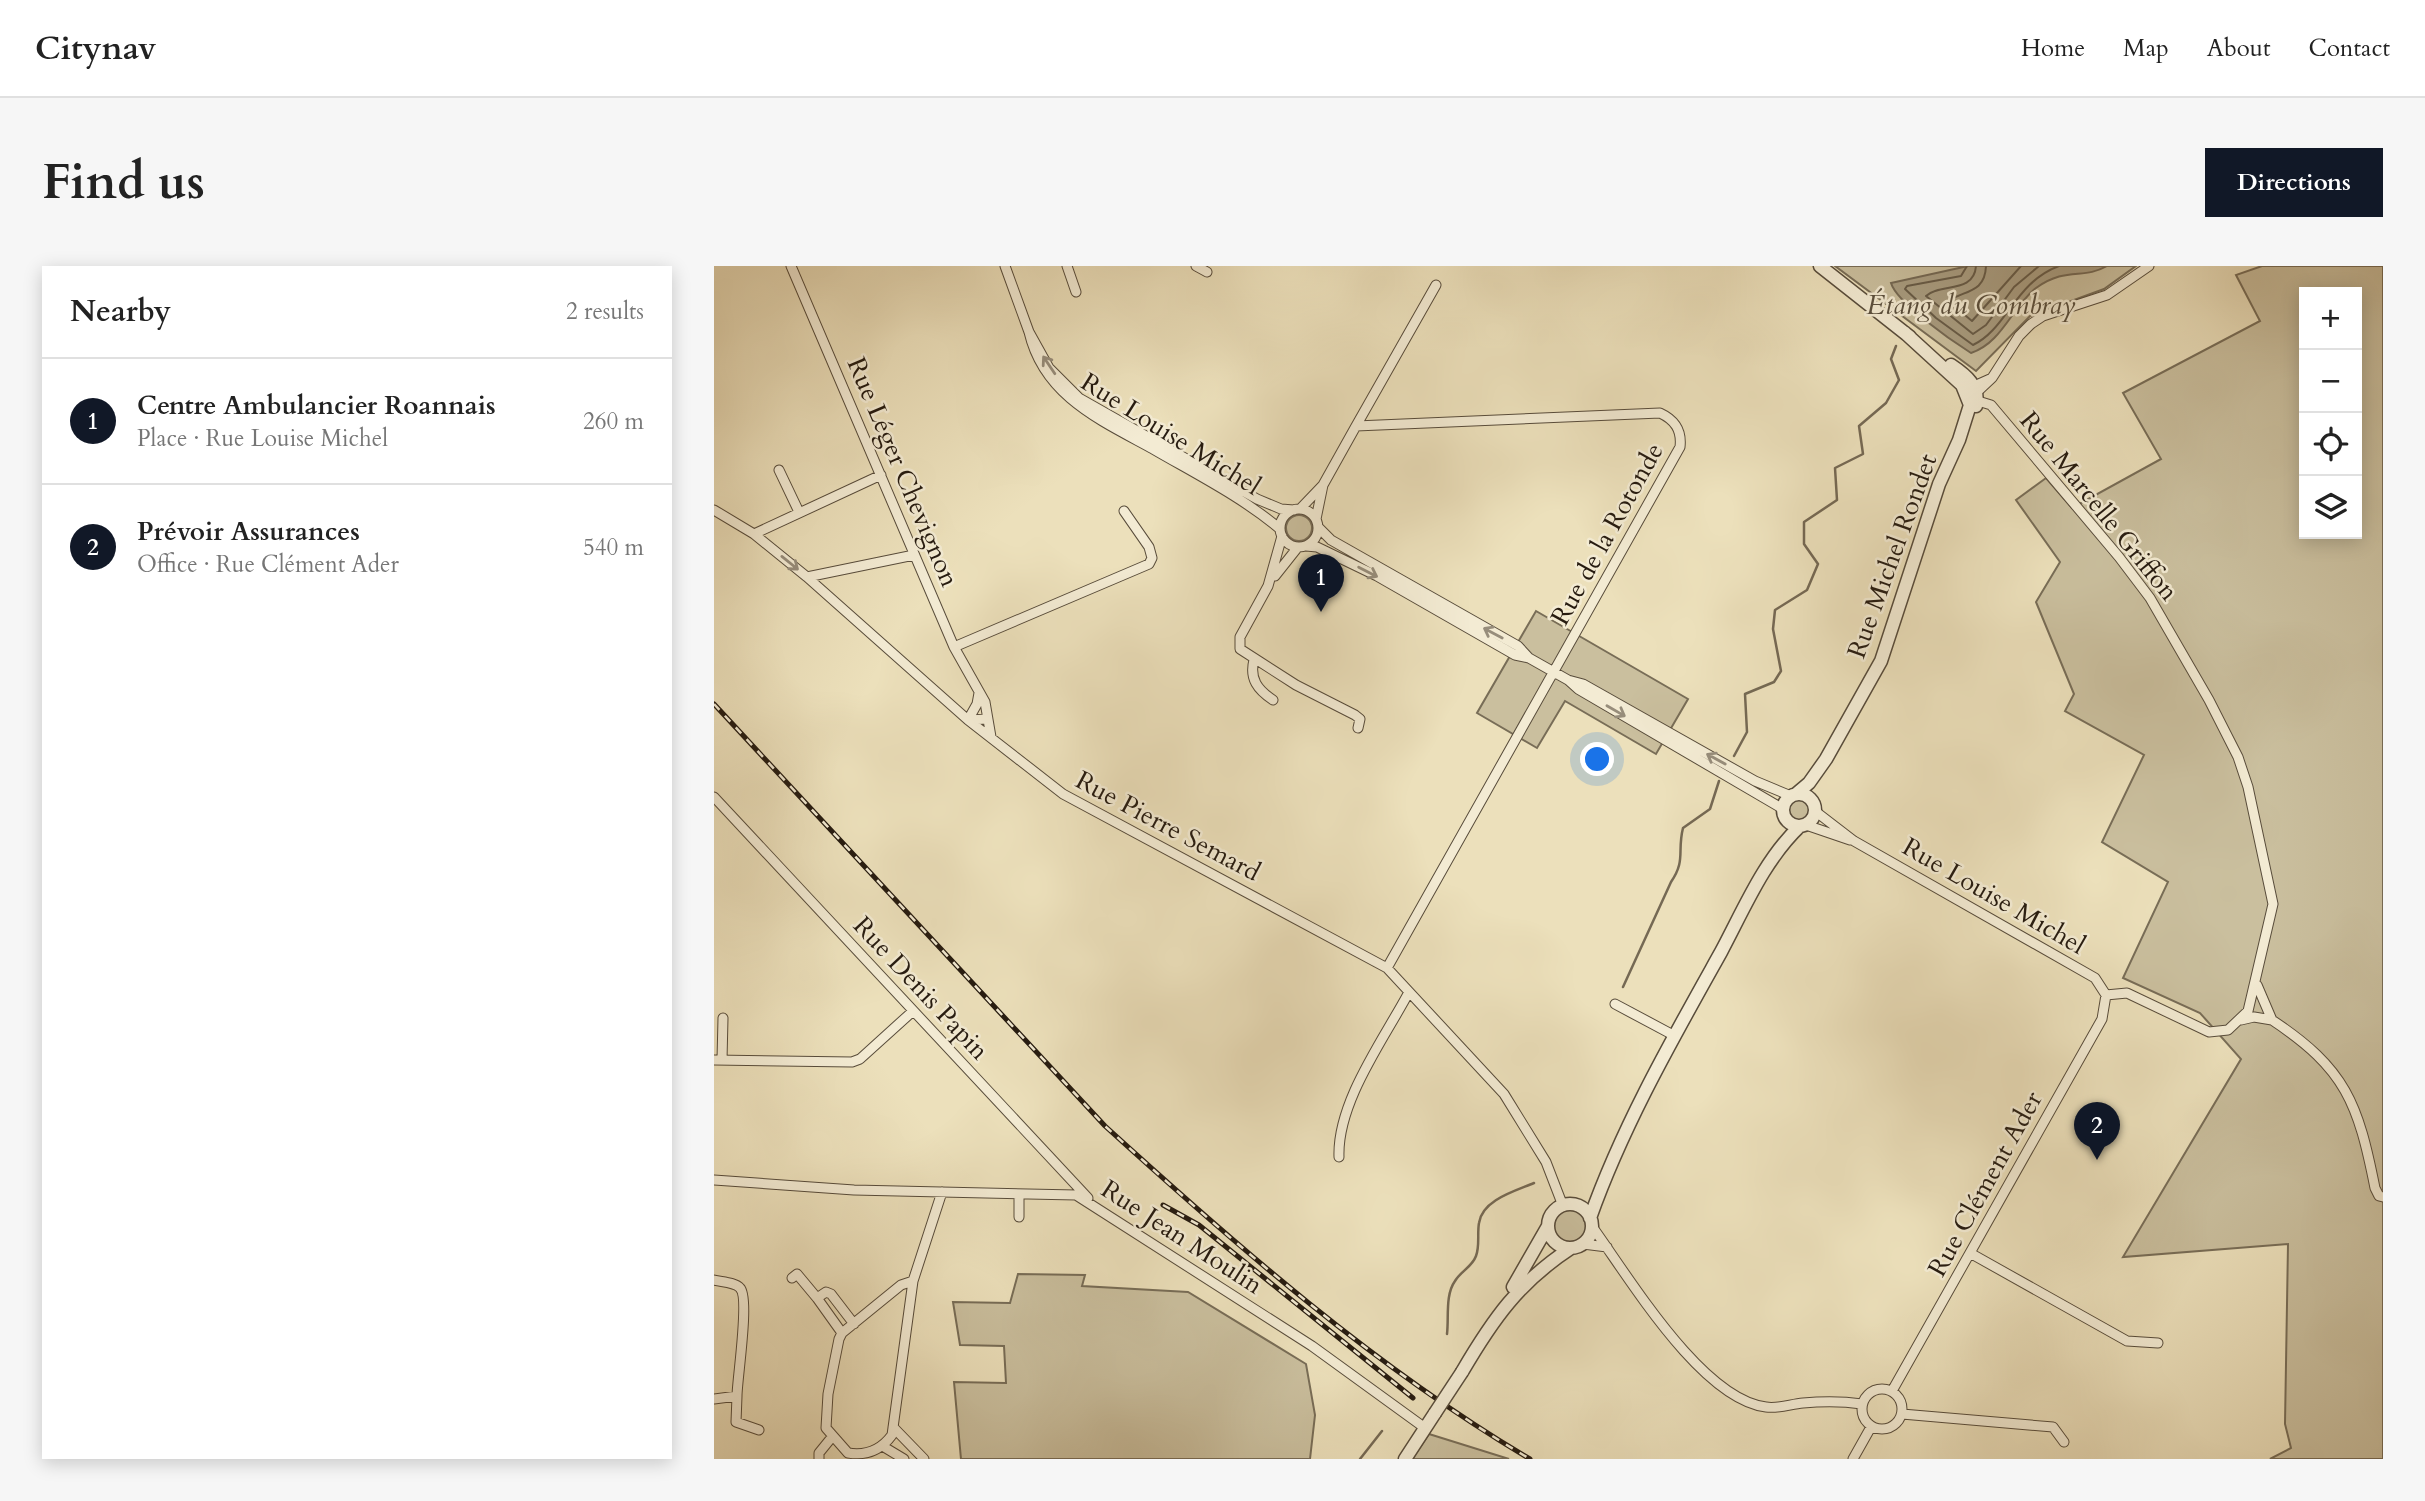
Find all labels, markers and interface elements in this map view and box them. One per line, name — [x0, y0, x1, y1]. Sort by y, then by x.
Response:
text: Citynav — [35, 26, 156, 71]
text: Home — [2021, 32, 2085, 65]
text: Map — [2123, 32, 2169, 65]
text: About — [2207, 32, 2271, 65]
text: Contact — [2309, 32, 2390, 65]
button: Directions — [2205, 148, 2383, 217]
text: Find us — [42, 149, 205, 216]
water label: Étang du Combray — [1866, 286, 2076, 324]
map controls — [2299, 287, 2362, 539]
button: + — [2299, 287, 2362, 350]
text: Nearby — [70, 291, 171, 332]
text: 2 results — [566, 296, 644, 327]
button: − — [2299, 350, 2362, 413]
street label: Rue Léger Chevignon — [839, 352, 967, 592]
one-way arrow — [1042, 356, 1056, 375]
street label: Rue Louise Michel — [1074, 365, 1268, 504]
text: Centre Ambulancier Roannais — [137, 388, 496, 423]
street label: Rue Marcelle Griffon — [2012, 404, 2186, 608]
text: 1 — [87, 406, 99, 437]
text: 260 m — [583, 406, 644, 437]
button: locate — [2299, 413, 2362, 476]
text: Place · Rue Louise Michel — [137, 423, 388, 454]
street label: Rue de la Rotonde — [1542, 437, 1672, 631]
street label: Rue Michel Rondet — [1839, 449, 1945, 663]
button: layers — [2299, 476, 2362, 539]
text: Prévoir Assurances — [137, 514, 360, 549]
text: 2 — [87, 532, 99, 563]
text: 540 m — [583, 532, 644, 563]
text: Office · Rue Clément Ader — [137, 549, 399, 580]
pin: 1 — [1298, 554, 1344, 612]
one-way arrow — [780, 555, 798, 571]
one-way arrow — [1357, 566, 1378, 580]
one-way arrow — [1483, 626, 1504, 639]
one-way arrow — [1606, 705, 1626, 719]
your location — [1580, 742, 1614, 776]
one-way arrow — [1706, 752, 1727, 765]
street label: Rue Pierre Semard — [1069, 762, 1267, 890]
street label: Rue Louise Michel — [1896, 829, 2092, 963]
street label: Rue Denis Papin — [845, 909, 997, 1067]
street label: Rue Clément Ader — [1920, 1085, 2051, 1283]
pin: 2 — [2074, 1102, 2120, 1160]
street label: Rue Jean Moulin — [1094, 1172, 1270, 1302]

